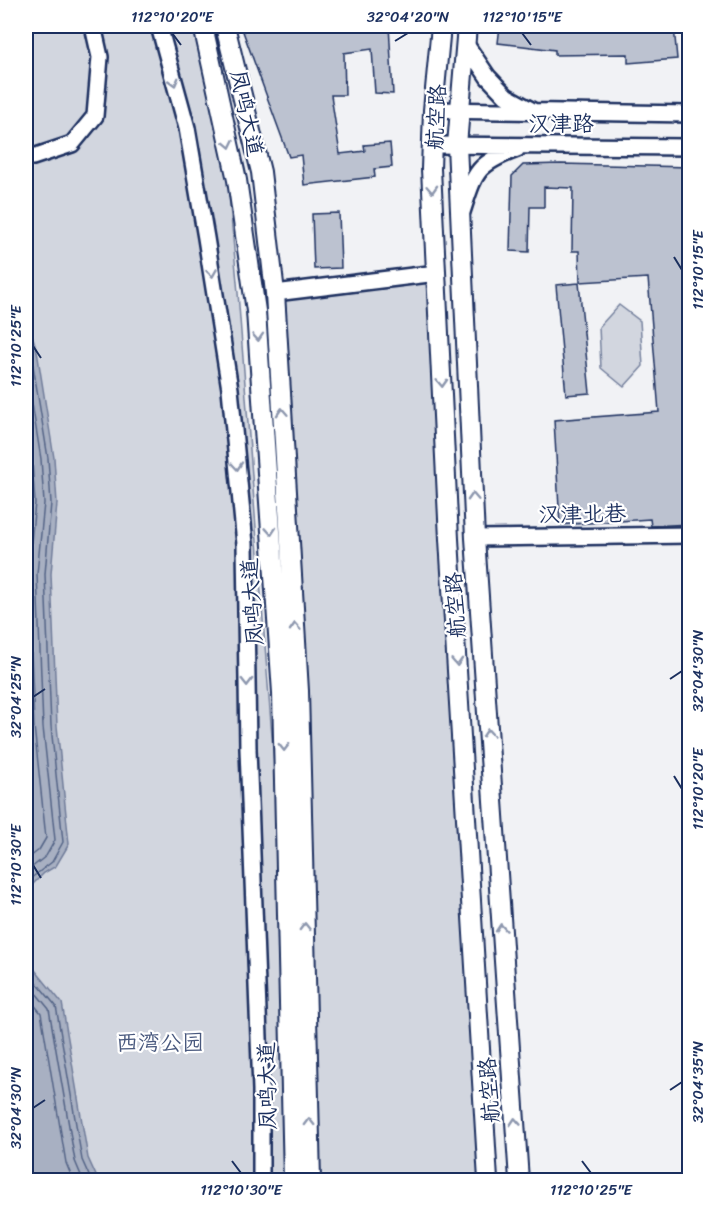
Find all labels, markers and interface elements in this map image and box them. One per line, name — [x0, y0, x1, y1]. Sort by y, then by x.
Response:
text: 112°10'20"E — [131, 4, 215, 30]
text: 32°04'20"N — [367, 4, 450, 30]
text: 112°10'15"E — [482, 4, 563, 30]
street label: 凤鸣大道 — [219, 66, 275, 160]
one-way arrow — [167, 76, 179, 87]
street label: 航空路 — [415, 83, 457, 151]
street label: 汉津路 — [528, 104, 594, 143]
one-way arrow — [222, 139, 235, 149]
one-way arrow — [426, 184, 439, 193]
text: 112°10'15"E — [685, 229, 711, 310]
one-way arrow — [205, 268, 218, 278]
text: 112°10'25"E — [3, 303, 29, 387]
one-way arrow — [251, 332, 264, 341]
one-way arrow — [435, 379, 448, 388]
one-way arrow — [276, 407, 289, 416]
one-way arrow — [230, 462, 243, 471]
one-way arrow — [466, 492, 479, 501]
street label: 汉津北巷 — [538, 494, 626, 534]
one-way arrow — [265, 527, 278, 536]
street label: 凤鸣大道 — [229, 557, 275, 647]
street label: 航空路 — [433, 571, 477, 639]
one-way arrow — [288, 623, 301, 632]
text: 32°04'30"N — [685, 629, 711, 712]
text: 32°04'25"N — [3, 655, 29, 738]
one-way arrow — [450, 657, 463, 666]
one-way arrow — [241, 677, 253, 686]
one-way arrow — [482, 729, 495, 738]
one-way arrow — [277, 743, 290, 752]
text: 112°10'20"E — [685, 746, 711, 830]
text: 112°10'30"E — [3, 822, 29, 906]
one-way arrow — [298, 923, 311, 932]
one-way arrow — [495, 923, 508, 932]
park label: 西湾公园 — [116, 1023, 204, 1062]
text: 32°04'35"N — [685, 1041, 711, 1123]
street label: 凤鸣大道 — [247, 1042, 287, 1130]
street label: 航空路 — [467, 1056, 511, 1124]
text: 32°04'30"N — [3, 1066, 29, 1149]
one-way arrow — [303, 1118, 316, 1127]
one-way arrow — [509, 1118, 522, 1127]
text: 112°10'30"E — [200, 1177, 284, 1203]
text: 112°10'25"E — [550, 1177, 634, 1203]

